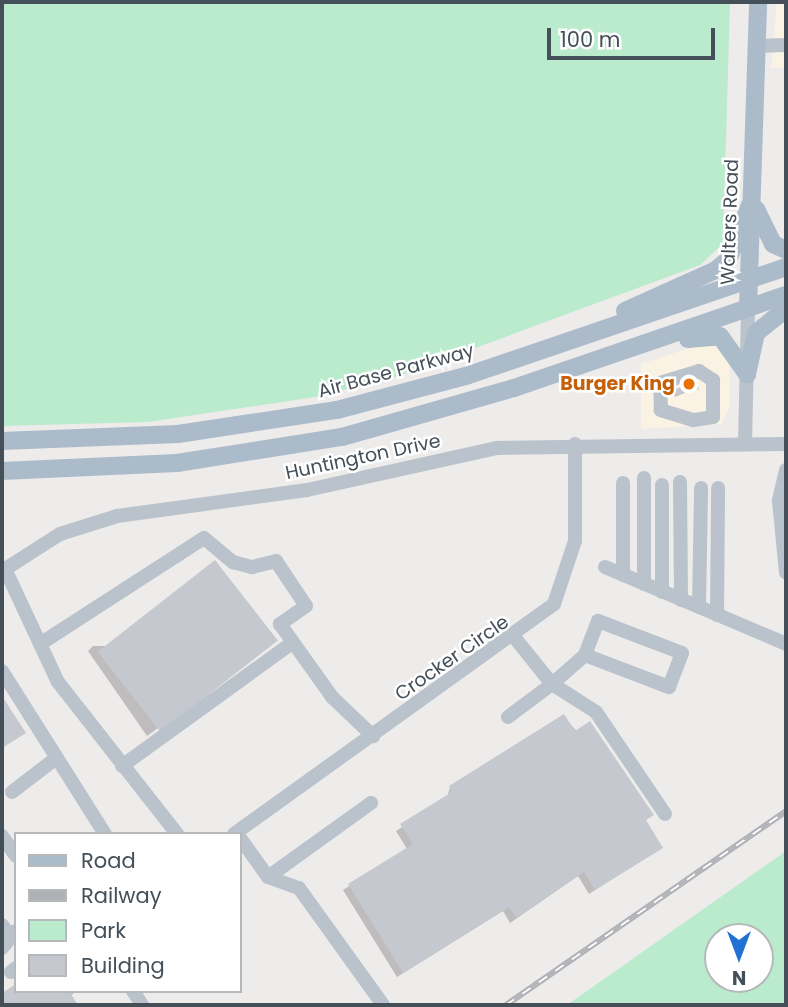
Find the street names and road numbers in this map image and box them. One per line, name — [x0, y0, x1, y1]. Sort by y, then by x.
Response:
street label: Walters Road — [716, 159, 744, 285]
street label: Air Base Parkway — [315, 339, 477, 403]
street label: Huntington Drive — [283, 429, 443, 485]
street label: Crocker Circle — [391, 610, 513, 706]

